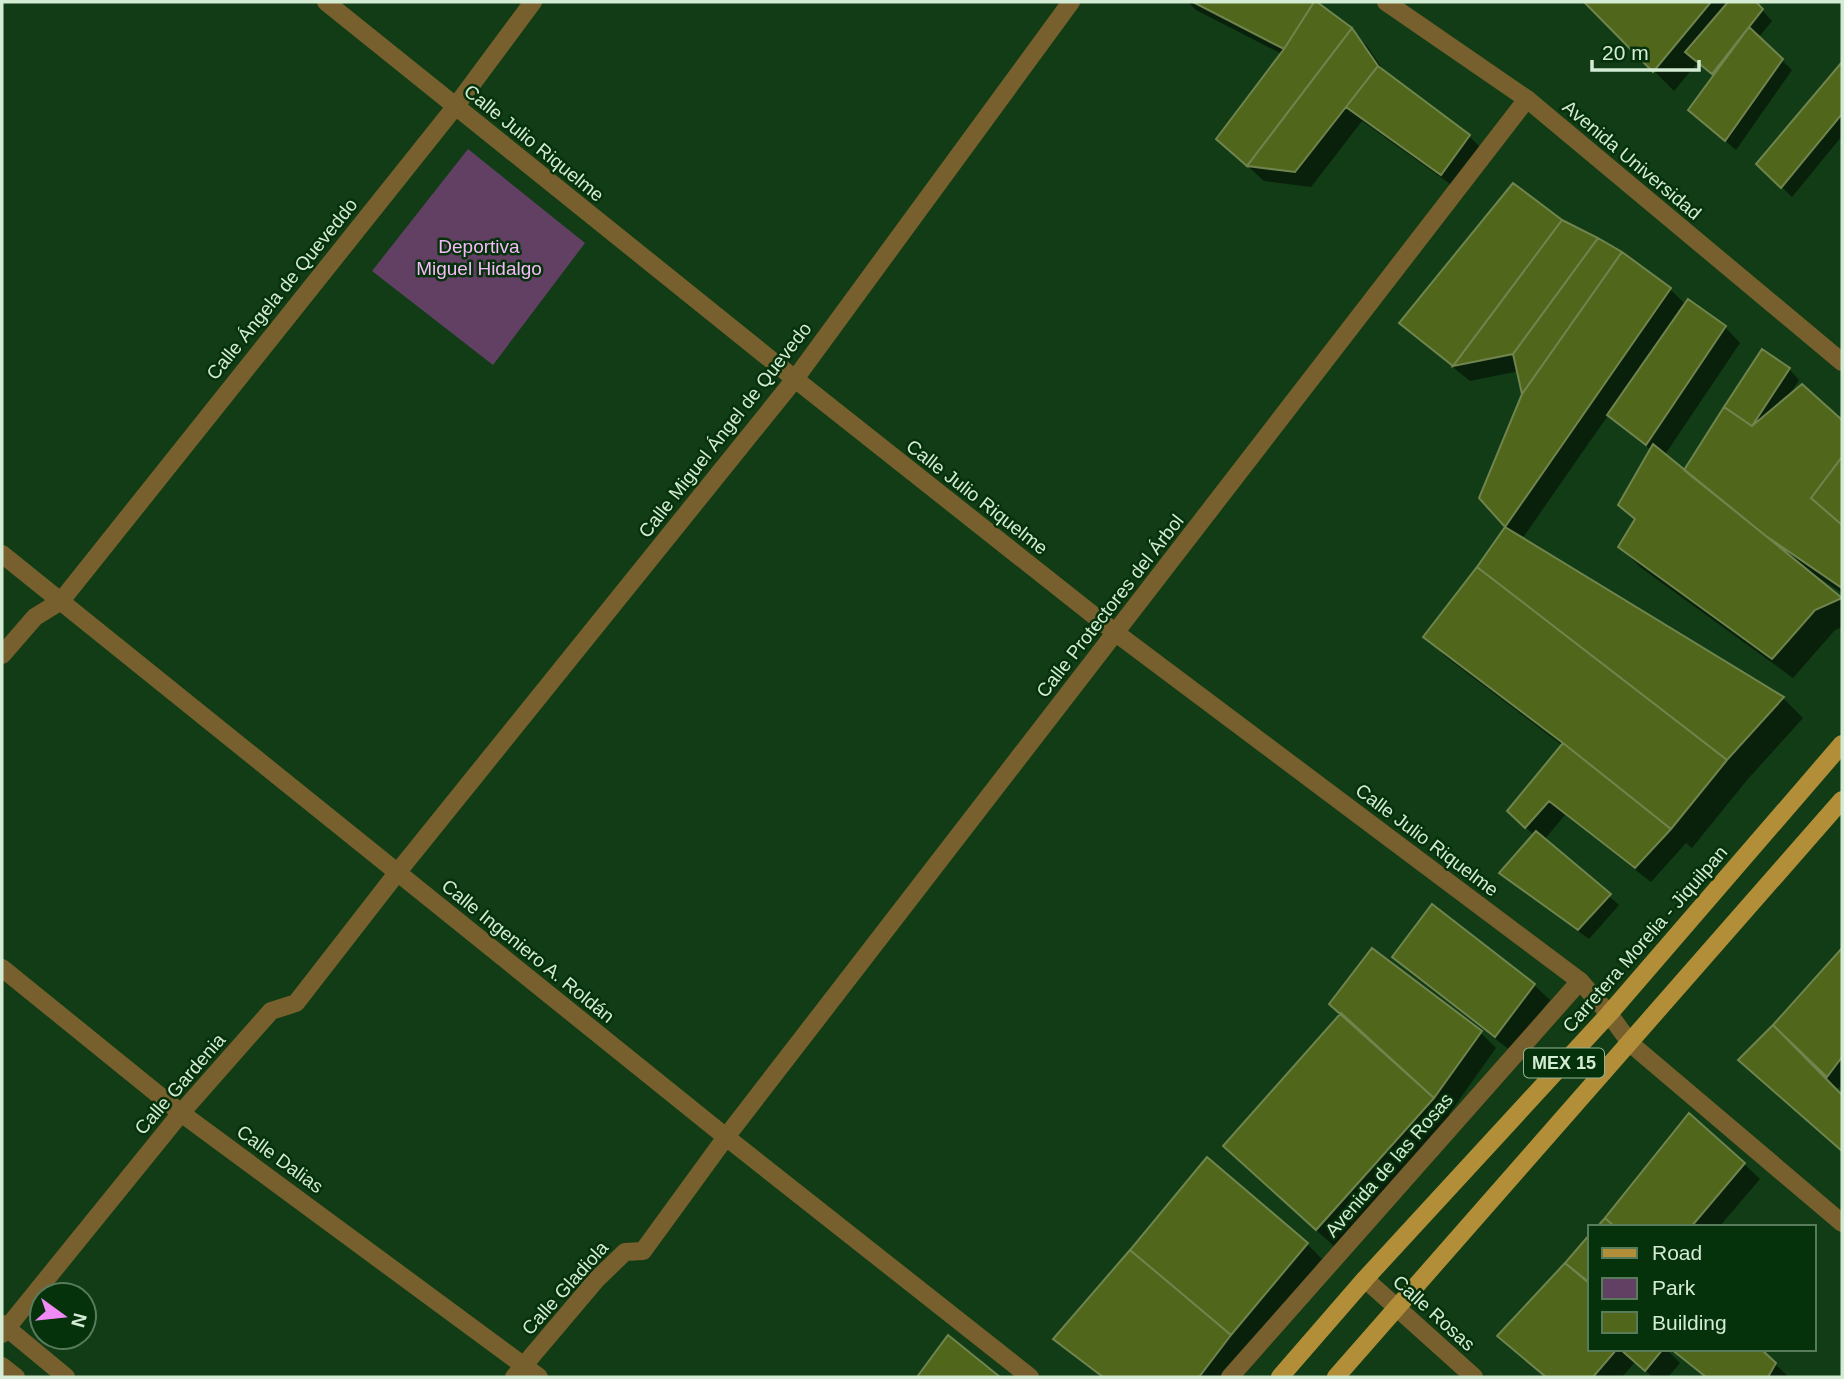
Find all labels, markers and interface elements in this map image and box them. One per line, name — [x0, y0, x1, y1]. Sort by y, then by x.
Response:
scale bar — [1592, 28, 1699, 72]
text: 20 m — [1602, 41, 1649, 64]
street label: Calle Julio Riquelme — [460, 80, 608, 206]
street label: Avenida Universidad — [1559, 96, 1705, 224]
street label: Calle Ángela de Queveddo — [202, 194, 362, 384]
park label: Deportiva Miguel Hidalgo — [416, 236, 542, 279]
street label: Calle Miguel Ángel de Quevedo — [634, 318, 816, 542]
street label: Calle Julio Riquelme — [902, 435, 1052, 559]
street label: Calle Protectores del Árbol — [1032, 510, 1188, 702]
street label: Calle Julio Riquelme — [1352, 779, 1502, 901]
street label: Carretera Morelia - Jiquilpan — [1558, 842, 1732, 1036]
street label: Calle Ingeniero A. Roldán — [438, 875, 618, 1027]
street label: Calle Gardenia — [130, 1029, 230, 1139]
road number: MEX 15 — [1524, 1048, 1604, 1078]
street label: Avenida de las Rosas — [1321, 1089, 1457, 1241]
street label: Calle Dalias — [233, 1121, 327, 1197]
legend — [1588, 1225, 1816, 1351]
street label: Calle Gladiola — [518, 1237, 613, 1339]
text: Road — [1652, 1241, 1702, 1264]
street label: Calle Rosas — [1389, 1271, 1479, 1355]
text: Park — [1652, 1276, 1696, 1299]
north arrow — [28, 1281, 98, 1351]
text: N — [67, 1311, 91, 1330]
text: Building — [1652, 1311, 1727, 1334]

